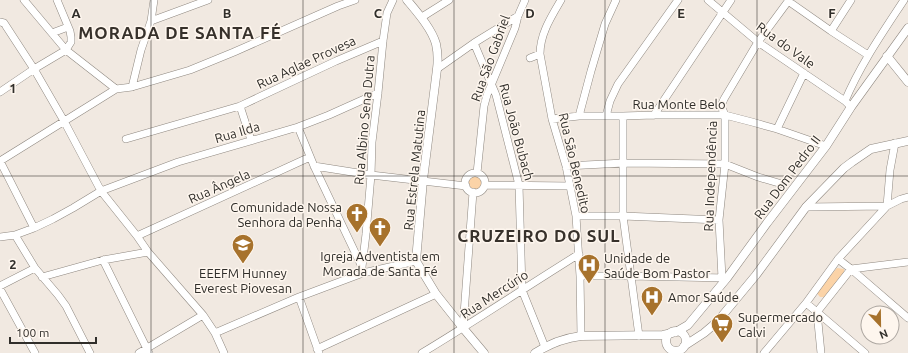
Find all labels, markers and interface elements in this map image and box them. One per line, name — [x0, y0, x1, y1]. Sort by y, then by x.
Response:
text: A — [71, 6, 81, 20]
text: B — [223, 6, 232, 20]
text: C — [374, 6, 383, 20]
text: D — [525, 6, 535, 20]
text: E — [677, 6, 685, 20]
text: F — [828, 6, 836, 20]
street label: Rua São Gabriel — [468, 12, 512, 103]
street label: Rua do Vale — [754, 19, 818, 71]
district label: MORADA DE SANTA FÉ — [78, 22, 282, 42]
street label: Rua Aglae Provesa — [254, 33, 358, 91]
street label: Rua Albino Sena Dutra — [351, 55, 377, 185]
text: 1 — [9, 81, 17, 95]
street label: Rua João Bubach — [497, 82, 537, 182]
street label: Rua Monte Belo — [632, 97, 726, 111]
street label: Rua Estrela Matutina — [401, 109, 427, 231]
street label: Rua São Benedito — [557, 111, 593, 215]
street label: Rua Ilda — [213, 119, 261, 145]
street label: Rua Independência — [701, 120, 719, 232]
street label: Rua Dom Pedro II — [751, 133, 823, 221]
street label: Rua Ângela — [186, 166, 252, 206]
place label: Comunidade Nossa Senhora da Penha — [230, 200, 342, 229]
church icon: Comunidade Nossa Senhora da Penha — [344, 201, 370, 234]
church icon: Igreja Adventista em Morada de Santa Fé — [367, 215, 393, 248]
district label: CRUZEIRO DO SUL — [457, 226, 621, 245]
school or university icon: EEEFM Hunney Everest Piovesan — [230, 232, 256, 265]
place label: Igreja Adventista em Morada de Santa Fé — [320, 249, 440, 278]
place label: Unidade de Saúde Bom Pastor — [604, 251, 710, 280]
hospital icon: Unidade de Saúde Bom Pastor — [576, 252, 602, 285]
text: 2 — [9, 257, 17, 271]
place label: EEEFM Hunney Everest Piovesan — [194, 266, 292, 295]
street label: Rua Mercúrio — [458, 267, 530, 321]
hospital icon: Amor Saúde — [639, 284, 665, 317]
place label: Amor Saúde — [668, 290, 739, 304]
north arrow — [860, 305, 900, 345]
place label: Supermercado Calvi — [738, 310, 823, 339]
supermarket icon: Supermercado Calvi — [709, 311, 735, 344]
scale bar — [10, 319, 96, 345]
text: 100 m — [16, 326, 49, 339]
text: N — [878, 327, 890, 341]

